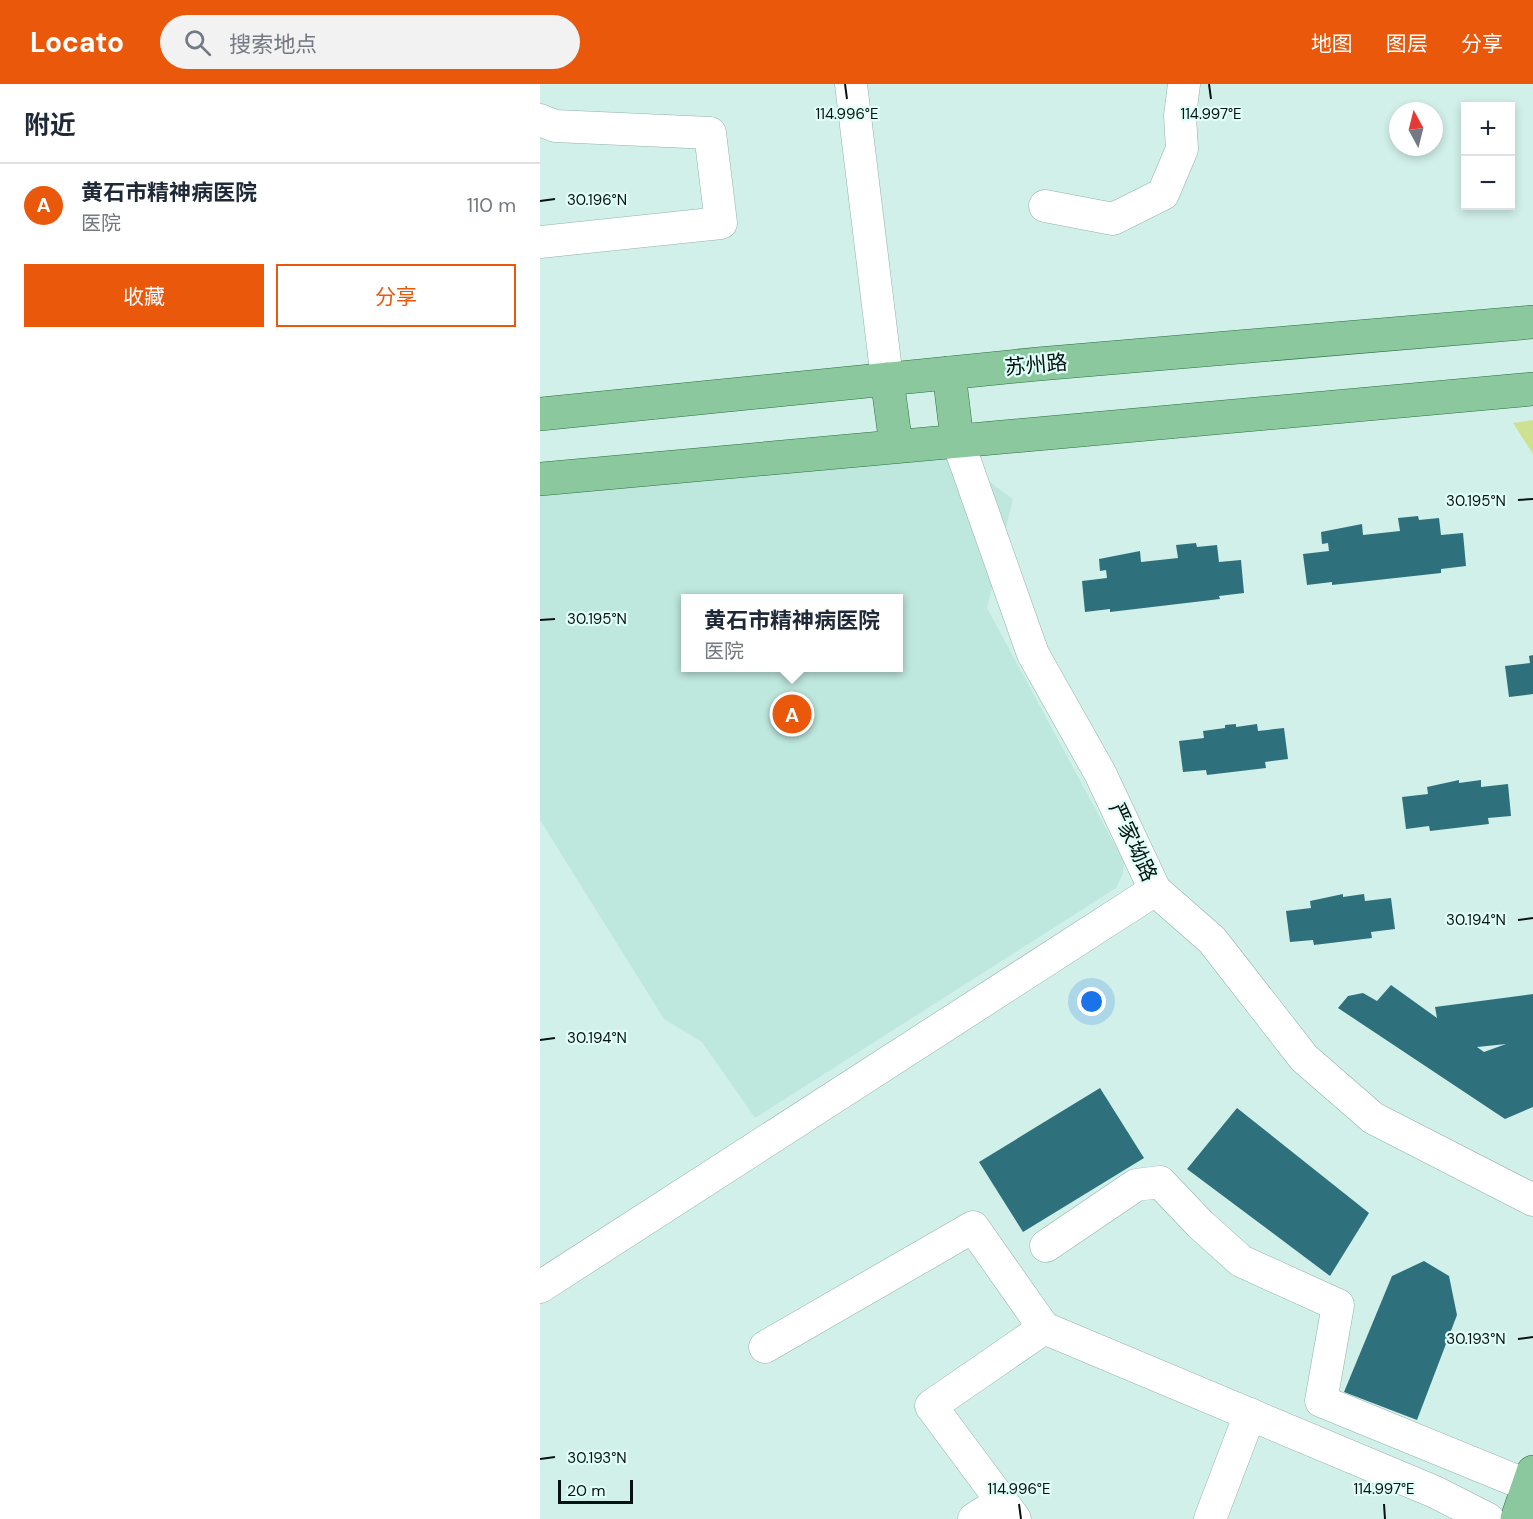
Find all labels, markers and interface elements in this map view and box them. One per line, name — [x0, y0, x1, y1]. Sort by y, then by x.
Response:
search box — [160, 15, 580, 69]
text: Locato — [30, 24, 124, 61]
icon: search — [181, 26, 214, 59]
text: 搜索地点 — [229, 30, 317, 59]
text: 地图 — [1311, 30, 1353, 58]
text: 图层 — [1386, 30, 1428, 58]
text: 分享 — [1461, 30, 1503, 58]
north arrow — [1389, 102, 1443, 156]
map controls — [1461, 102, 1515, 210]
button: + — [1461, 102, 1515, 156]
text: 114.996°E — [816, 104, 878, 124]
text: 114.997°E — [1180, 104, 1242, 124]
text: 附近 — [24, 108, 76, 142]
button: − — [1461, 156, 1515, 210]
text: 黄石市精神病医院 — [81, 178, 257, 207]
text: 30.196°N — [567, 190, 627, 210]
text: A — [36, 192, 51, 218]
text: 110 m — [467, 192, 516, 218]
text: 医院 — [81, 210, 121, 236]
button: 收藏 — [24, 264, 264, 327]
button: 分享 — [276, 264, 516, 327]
street label: 苏州路 — [1003, 348, 1069, 382]
text: 30.195°N — [1446, 491, 1506, 511]
popup — [681, 594, 903, 672]
text: 黄石市精神病医院 — [704, 606, 880, 635]
text: 30.195°N — [567, 609, 627, 629]
text: 医院 — [704, 638, 744, 664]
pin: A — [772, 692, 812, 736]
street label: 严家坳路 — [1103, 798, 1163, 886]
text: 30.194°N — [1446, 910, 1506, 930]
your location — [1077, 987, 1106, 1016]
text: 30.194°N — [567, 1028, 627, 1048]
text: 30.193°N — [1446, 1329, 1506, 1349]
text: 30.193°N — [567, 1448, 627, 1468]
scale bar — [558, 1477, 633, 1504]
text: 114.996°E — [988, 1479, 1050, 1499]
text: 114.997°E — [1353, 1479, 1415, 1499]
text: 20 m — [567, 1480, 606, 1501]

